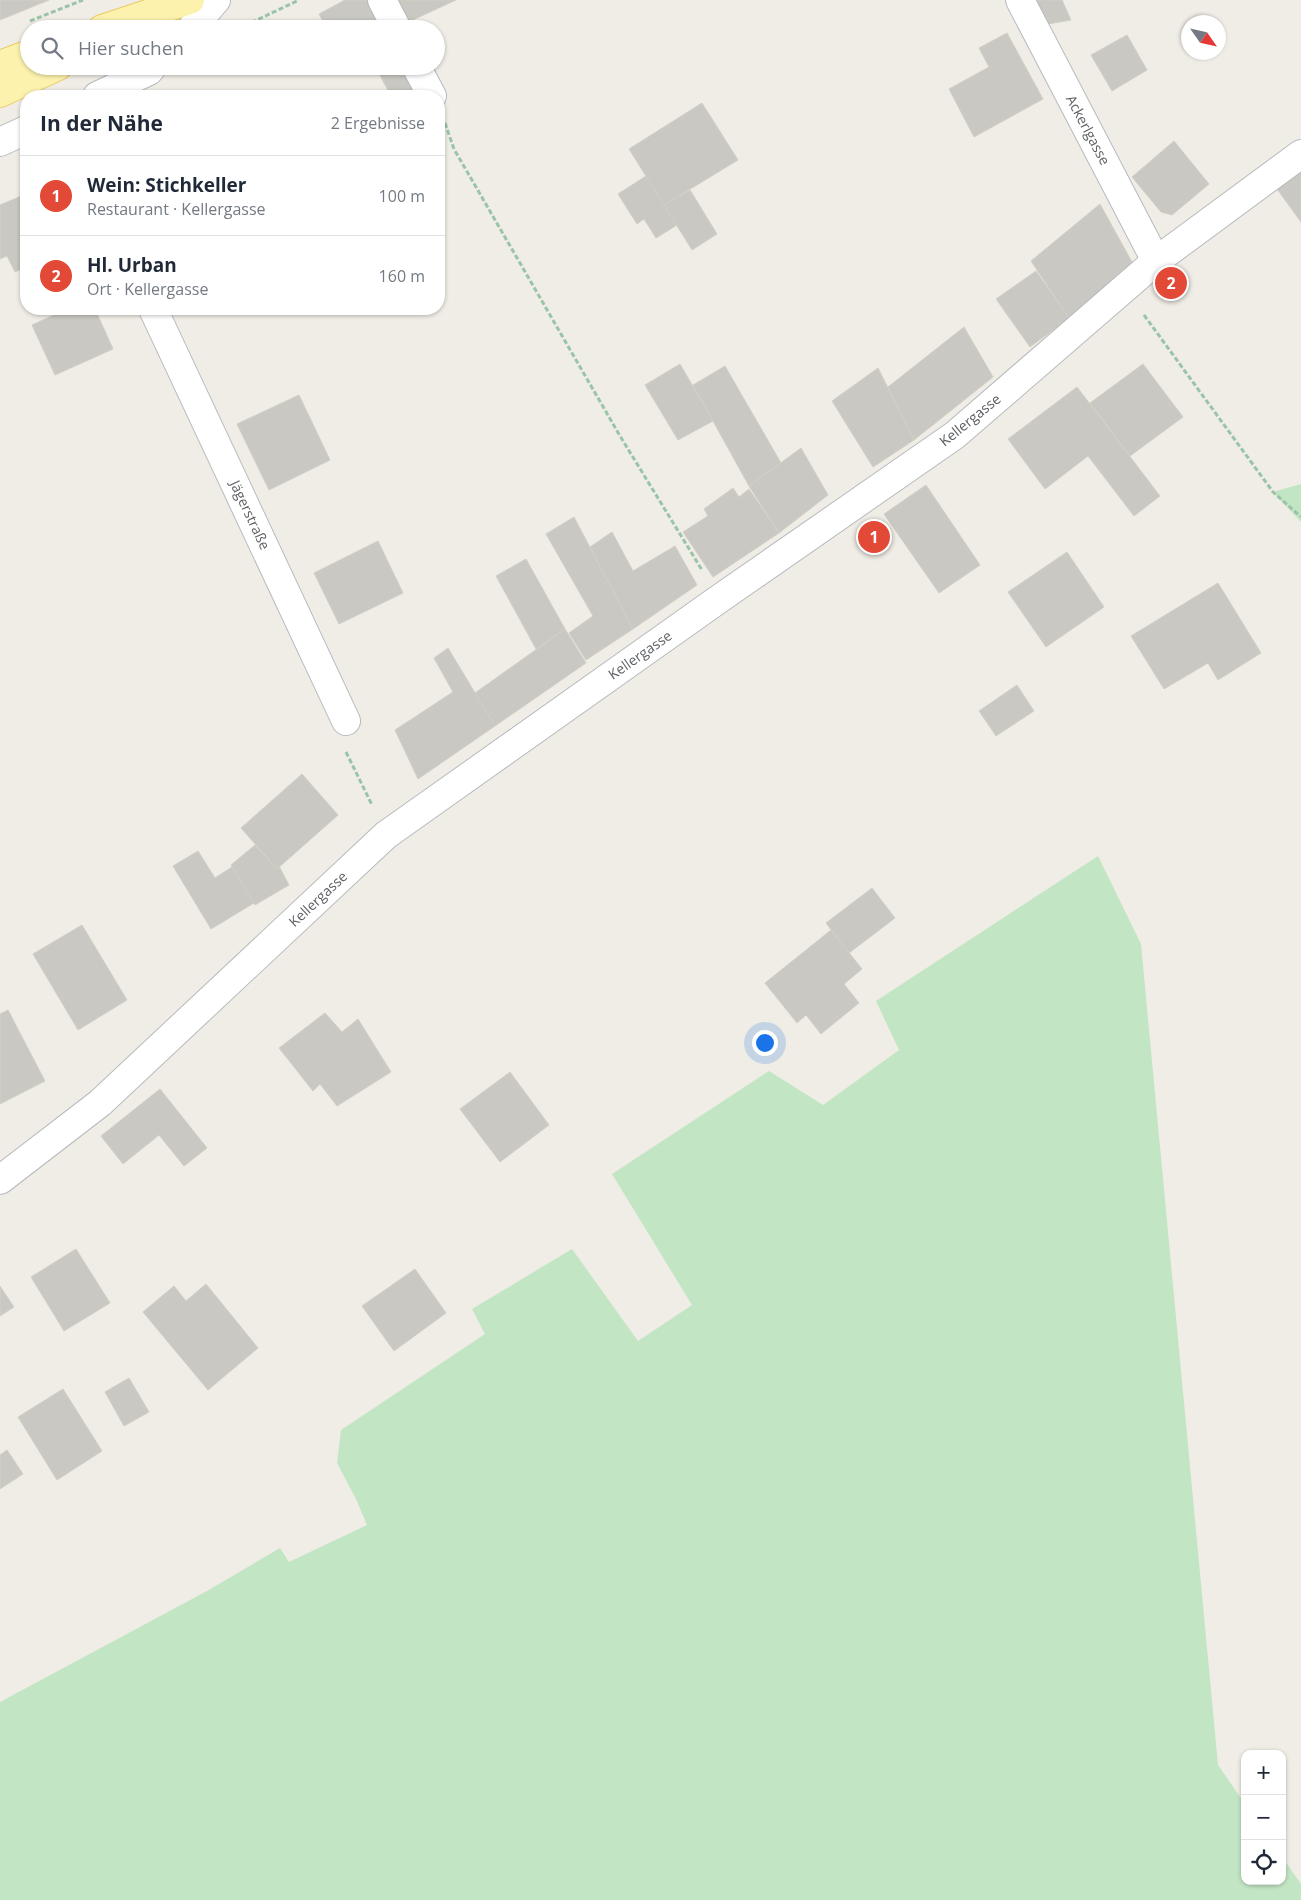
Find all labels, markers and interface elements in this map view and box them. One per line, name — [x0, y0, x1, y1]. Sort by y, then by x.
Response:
north arrow — [1181, 15, 1226, 60]
search box — [20, 20, 445, 75]
icon: search — [38, 34, 66, 62]
text: Hier suchen — [78, 35, 184, 61]
street label: Ackerlgasse — [1062, 91, 1115, 168]
text: In der Nähe — [40, 109, 163, 137]
text: 2 Ergebnisse — [331, 112, 425, 134]
text: Wein: Stichkeller — [87, 172, 246, 198]
text: 1 — [51, 185, 61, 207]
text: 100 m — [379, 185, 425, 207]
text: Restaurant · Kellergasse — [87, 198, 266, 220]
text: Hl. Urban — [87, 252, 177, 278]
pin: 2 — [1155, 264, 1187, 302]
text: 2 — [51, 265, 61, 287]
text: 160 m — [379, 265, 425, 287]
text: Ort · Kellergasse — [87, 278, 208, 300]
street label: Kellergasse — [935, 389, 1004, 450]
street label: Jägerstraße — [225, 475, 275, 553]
pin: 1 — [858, 518, 890, 556]
street label: Kellergasse — [604, 626, 675, 684]
street label: Kellergasse — [284, 866, 351, 931]
your location — [752, 1030, 778, 1056]
map controls — [1241, 1750, 1286, 1885]
button: + — [1241, 1750, 1286, 1795]
button: − — [1241, 1795, 1286, 1840]
button: locate — [1241, 1840, 1286, 1885]

